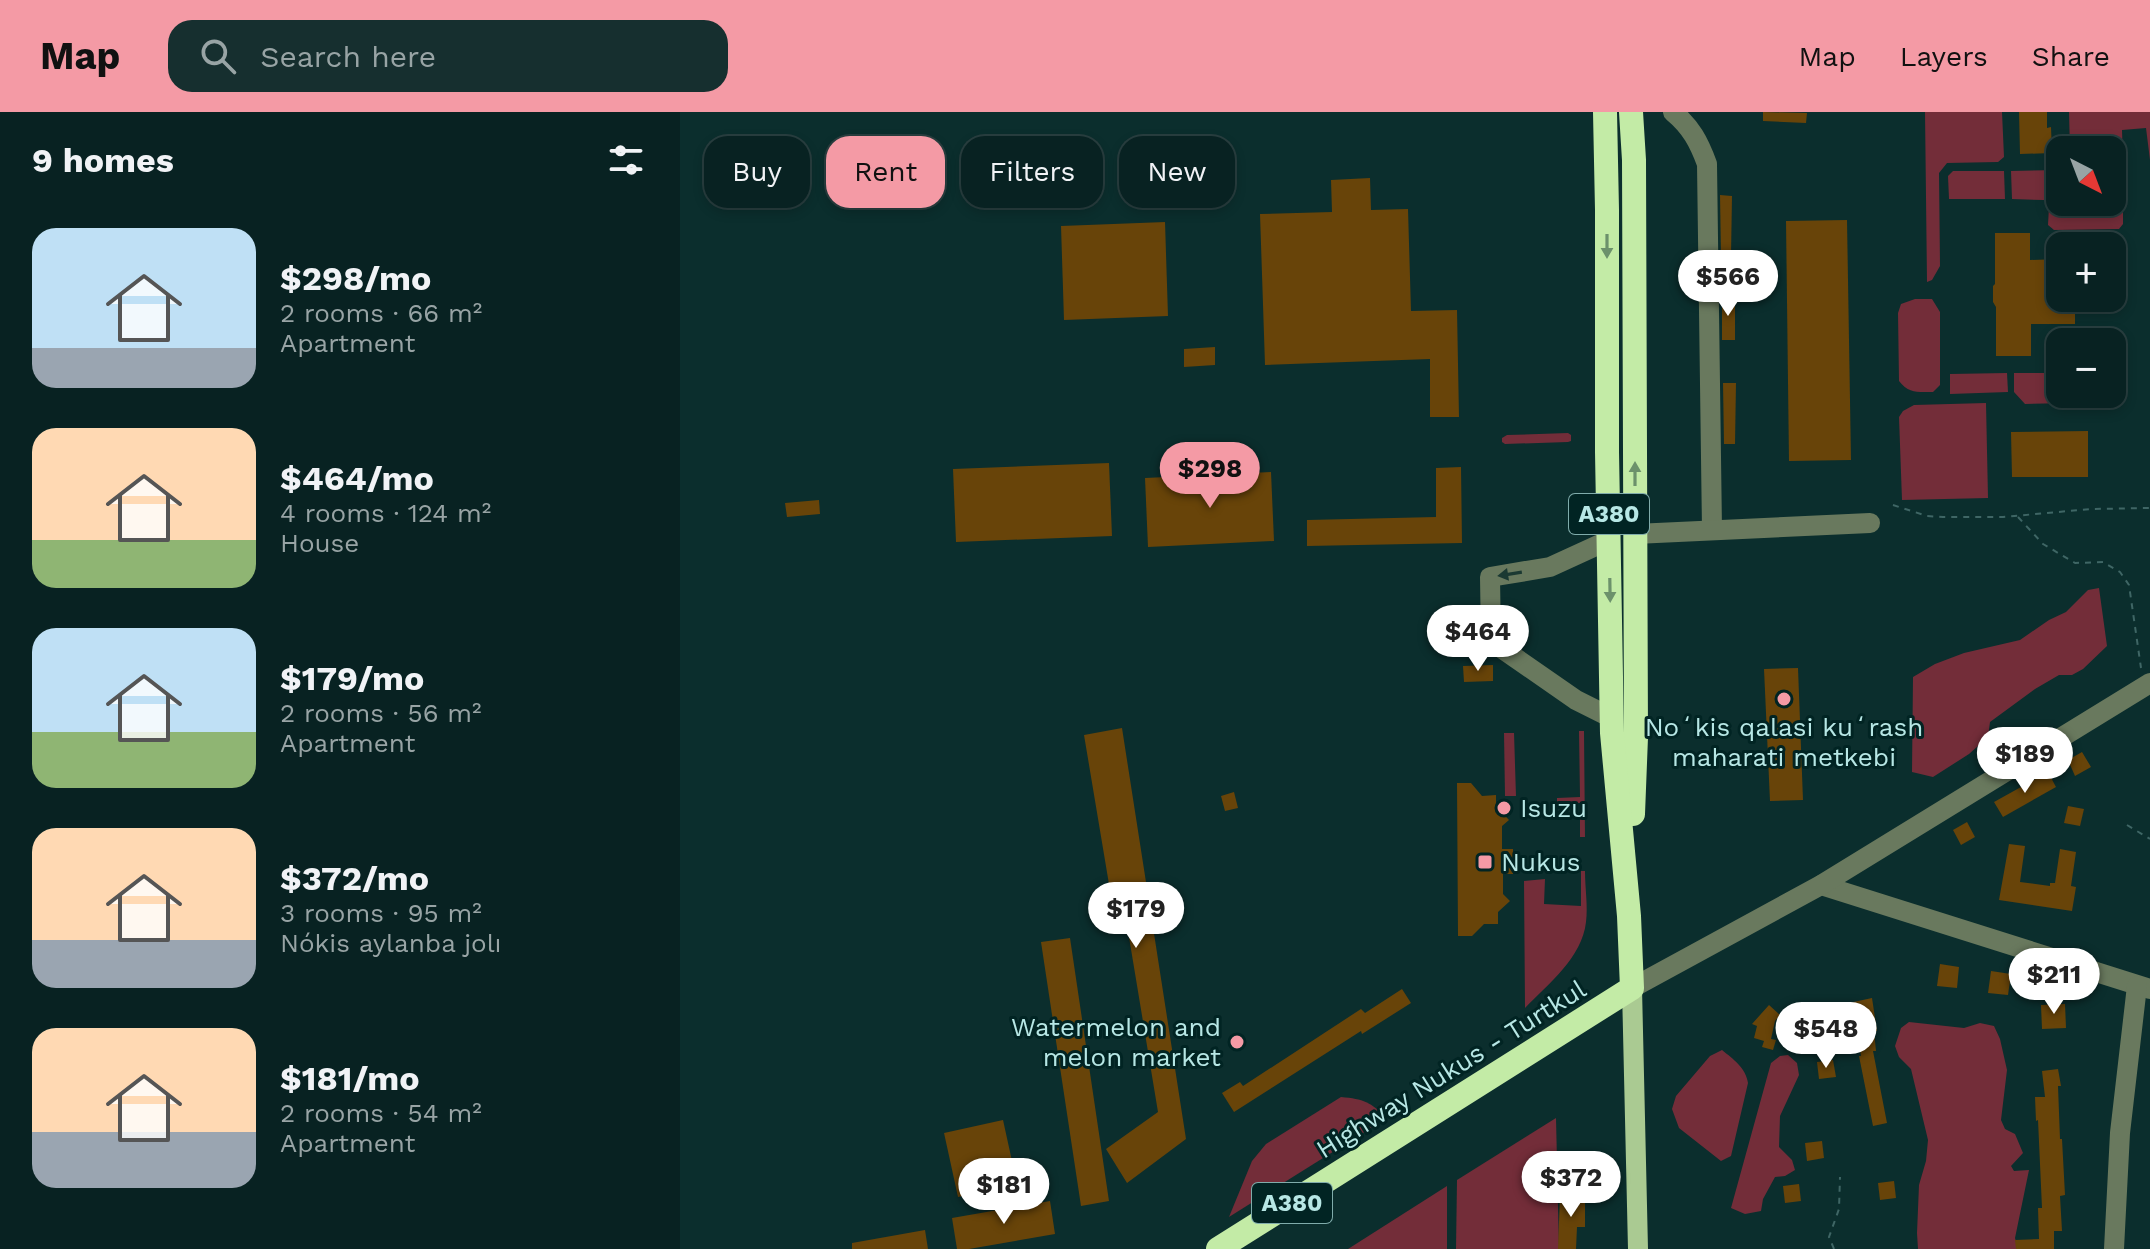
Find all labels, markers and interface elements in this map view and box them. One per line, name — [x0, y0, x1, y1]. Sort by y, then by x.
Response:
search box — [168, 20, 728, 92]
text: Map — [40, 34, 120, 78]
icon: search — [196, 34, 240, 78]
text: Search here — [260, 39, 436, 74]
text: Map — [1799, 40, 1856, 73]
text: Layers — [1900, 40, 1988, 73]
text: Share — [2032, 40, 2110, 73]
chip: Buy — [704, 136, 810, 208]
chip: Rent — [826, 136, 945, 208]
chip: Filters — [961, 136, 1103, 208]
chip: New — [1119, 136, 1235, 208]
north arrow — [2046, 136, 2126, 216]
map controls — [2046, 136, 2126, 408]
icon: filters — [604, 138, 648, 182]
text: 9 homes — [32, 140, 174, 180]
button: + — [2046, 232, 2126, 312]
one-way arrow — [1601, 234, 1613, 259]
pin: $566 — [1681, 250, 1775, 318]
text: $298/mo — [280, 258, 431, 298]
icon: home — [96, 260, 192, 356]
text: $566 — [1696, 261, 1760, 291]
text: 2 rooms · 66 m² — [280, 298, 482, 328]
text: Apartment — [280, 328, 416, 358]
button: − — [2046, 328, 2126, 408]
pin: $298 — [1163, 442, 1257, 510]
text: $298 — [1178, 453, 1242, 483]
text: $464/mo — [280, 458, 434, 498]
icon: home — [96, 460, 192, 556]
one-way arrow — [1629, 461, 1641, 486]
road number: A380 — [1569, 494, 1649, 534]
text: 4 rooms · 124 m² — [280, 498, 491, 528]
text: House — [280, 528, 359, 558]
one-way arrow — [1497, 568, 1522, 581]
one-way arrow — [1604, 578, 1616, 603]
pin: $464 — [1431, 605, 1525, 673]
text: $464 — [1445, 616, 1511, 646]
text: $179/mo — [280, 658, 424, 698]
icon: home — [96, 660, 192, 756]
marker: Noʻkis qalasi kuʻrash maharati metkebi — [1775, 690, 1793, 708]
text: 2 rooms · 56 m² — [280, 698, 482, 728]
place label: Noʻkis qalasi kuʻrash maharati metkebi — [1645, 712, 1923, 772]
pin: $189 — [1978, 727, 2072, 795]
text: Apartment — [280, 728, 416, 758]
text: $189 — [1995, 738, 2055, 768]
place label: Isuzu — [1520, 793, 1587, 823]
marker: Isuzu — [1495, 799, 1513, 817]
place label: Nukus — [1501, 847, 1580, 877]
marker: Nukus — [1476, 853, 1494, 871]
text: $372/mo — [280, 858, 429, 898]
icon: home — [96, 860, 192, 956]
pin: $179 — [1089, 882, 1183, 950]
text: $179 — [1106, 893, 1166, 923]
text: 3 rooms · 95 m² — [280, 898, 482, 928]
text: Nókis aylanba jolı — [280, 928, 502, 958]
pin: $211 — [2007, 948, 2101, 1016]
text: $211 — [2027, 959, 2081, 989]
street label: Highway Nukus - Turtkul — [1311, 974, 1591, 1164]
pin: $548 — [1779, 1002, 1873, 1070]
place label: Watermelon and melon market — [1011, 1012, 1221, 1072]
text: $548 — [1794, 1013, 1858, 1043]
marker: Watermelon and melon market — [1228, 1033, 1246, 1051]
text: $181/mo — [280, 1058, 420, 1098]
icon: home — [96, 1060, 192, 1156]
text: 2 rooms · 54 m² — [280, 1098, 482, 1128]
text: Apartment — [280, 1128, 416, 1158]
pin: $372 — [1524, 1151, 1618, 1219]
pin: $181 — [957, 1158, 1051, 1226]
text: $372 — [1540, 1162, 1602, 1192]
text: $181 — [976, 1169, 1032, 1199]
road number: A380 — [1252, 1183, 1332, 1223]

